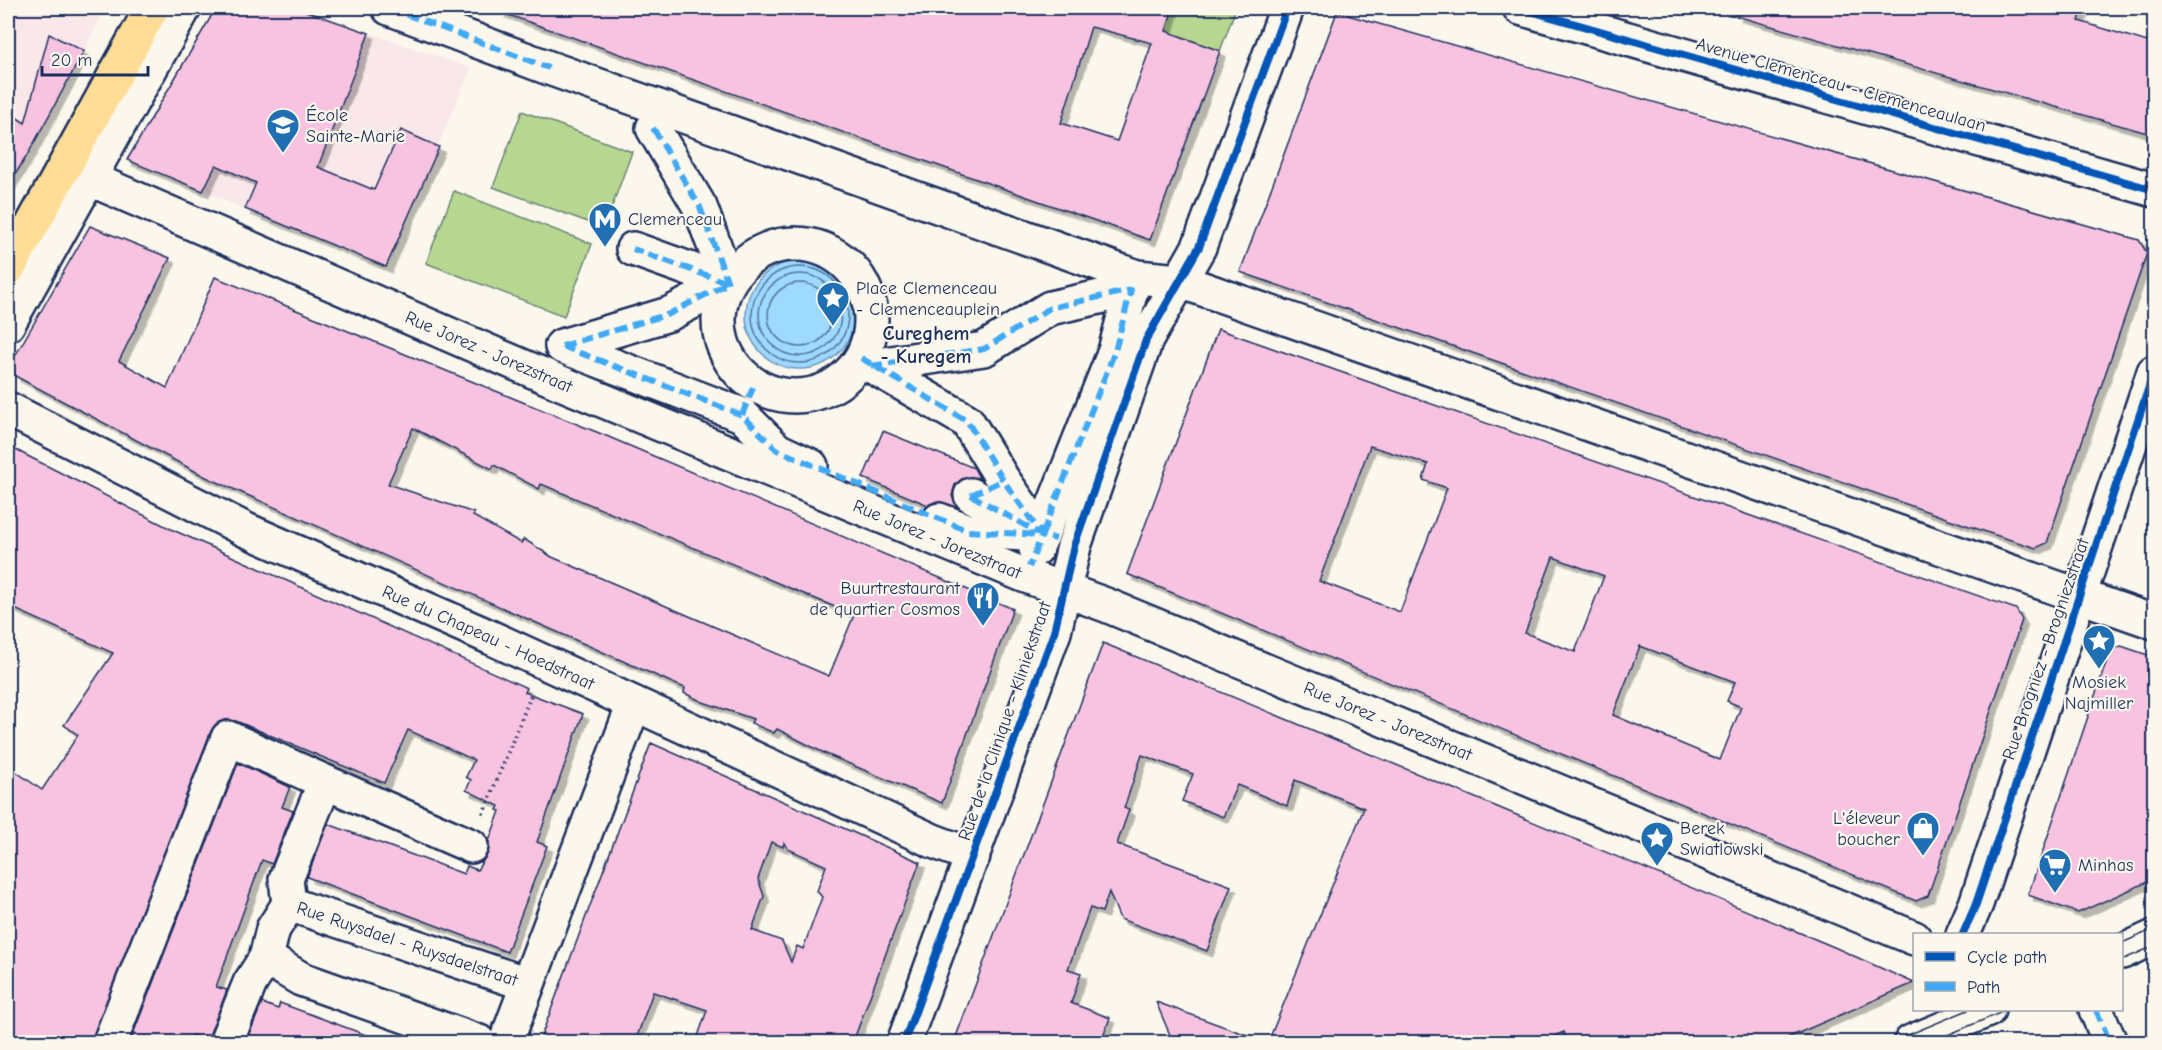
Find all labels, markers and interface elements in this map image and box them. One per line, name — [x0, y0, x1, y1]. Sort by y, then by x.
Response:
street label: Avenue Clemenceau - Clemenceaulaan — [1694, 33, 1988, 137]
scale bar — [42, 39, 148, 77]
text: 20 m — [51, 50, 92, 71]
place label: École Sainte-Marie — [306, 104, 405, 147]
school or university icon: École Sainte-Marie — [265, 107, 301, 154]
metro station icon: Clemenceau — [587, 201, 623, 248]
place label: Clemenceau — [628, 209, 722, 230]
place label: Place Clemenceau - Clemenceauplein — [856, 278, 1000, 320]
place icon: Place Clemenceau - Clemenceauplein — [815, 280, 851, 327]
street label: Rue Jorez - Jorezstraat — [402, 306, 576, 397]
district label: Cureghem - Kuregem — [881, 322, 971, 368]
street label: Rue Jorez - Jorezstraat — [850, 495, 1025, 584]
street label: Rue Brogniez - Brogniezstraat — [1998, 535, 2094, 763]
place label: Buurtrestaurant de quartier Cosmos — [809, 578, 961, 620]
restaurant icon: Buurtrestaurant de quartier Cosmos — [965, 580, 1001, 627]
street label: Rue du Chapeau - Hoedstraat — [379, 581, 598, 695]
street label: Rue de la Clinique - Kliniekstraat — [954, 598, 1056, 843]
place icon: Mosiek Najmiller — [2081, 623, 2117, 670]
place label: Mosiek Najmiller — [2065, 672, 2134, 714]
street label: Rue Jorez - Jorezstraat — [1300, 677, 1476, 766]
place label: L'éleveur boucher — [1833, 808, 1901, 850]
shop icon: L'éleveur boucher — [1905, 810, 1941, 857]
place label: Berek Swiatlowski — [1680, 818, 1764, 860]
place icon: Berek Swiatlowski — [1639, 820, 1675, 867]
supermarket icon: Minhas — [2037, 847, 2073, 894]
place label: Minhas — [2078, 855, 2134, 876]
street label: Rue Ruysdael - Ruysdaelstraat — [294, 897, 521, 991]
legend — [1913, 933, 2123, 1011]
text: Cycle path — [1967, 947, 2047, 968]
text: Path — [1967, 977, 2000, 998]

